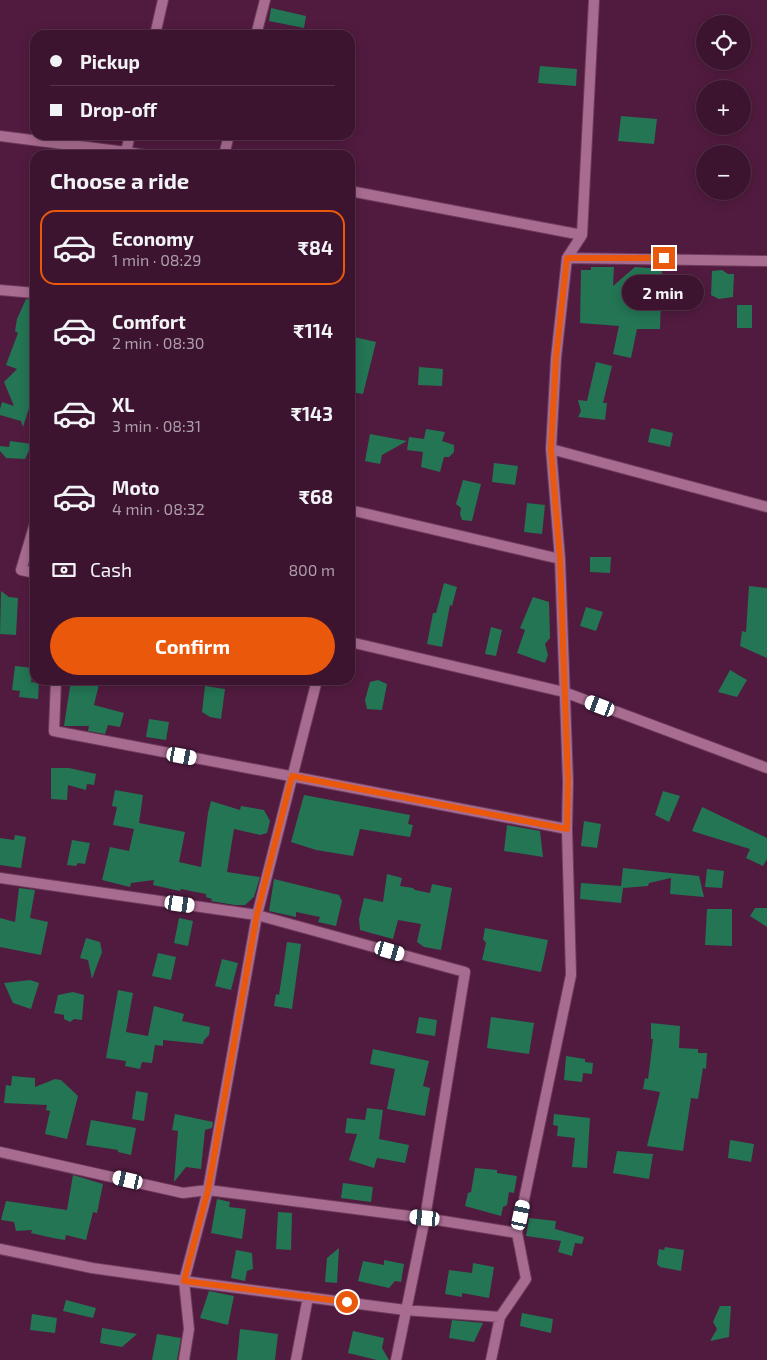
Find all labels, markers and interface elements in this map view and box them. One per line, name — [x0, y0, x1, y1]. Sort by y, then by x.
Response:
map controls — [696, 15, 751, 200]
button: locate — [696, 15, 751, 70]
text: Pickup — [80, 50, 140, 73]
button: + — [696, 80, 751, 135]
text: Drop-off — [80, 98, 157, 121]
button: − — [696, 145, 751, 200]
text: Choose a ride — [50, 167, 189, 193]
icon: car — [52, 225, 97, 270]
text: Economy — [112, 227, 194, 250]
text: ₹84 — [298, 236, 333, 259]
route end — [653, 247, 675, 269]
text: 1 min · 08:29 — [112, 250, 201, 269]
callout: 2 min — [623, 276, 705, 310]
text: 2 min — [643, 283, 683, 302]
icon: car — [52, 308, 97, 353]
text: Comfort — [112, 310, 186, 333]
text: ₹114 — [293, 319, 333, 342]
text: 2 min · 08:30 — [112, 333, 204, 352]
icon: car — [52, 391, 97, 436]
text: XL — [112, 393, 134, 416]
text: ₹143 — [291, 402, 333, 425]
text: 3 min · 08:31 — [112, 416, 201, 435]
icon: car — [52, 474, 97, 519]
text: Moto — [112, 476, 160, 499]
text: ₹68 — [299, 485, 333, 508]
text: 4 min · 08:32 — [112, 499, 205, 518]
icon: cash — [50, 556, 78, 584]
text: Cash — [90, 558, 132, 581]
text: 800 m — [288, 560, 335, 579]
button: Confirm — [50, 617, 335, 675]
car — [583, 694, 616, 718]
car — [165, 746, 198, 766]
car — [164, 894, 195, 914]
car — [373, 940, 406, 962]
car — [111, 1169, 144, 1191]
car — [510, 1199, 531, 1231]
car — [409, 1209, 440, 1227]
route start — [336, 1291, 358, 1313]

